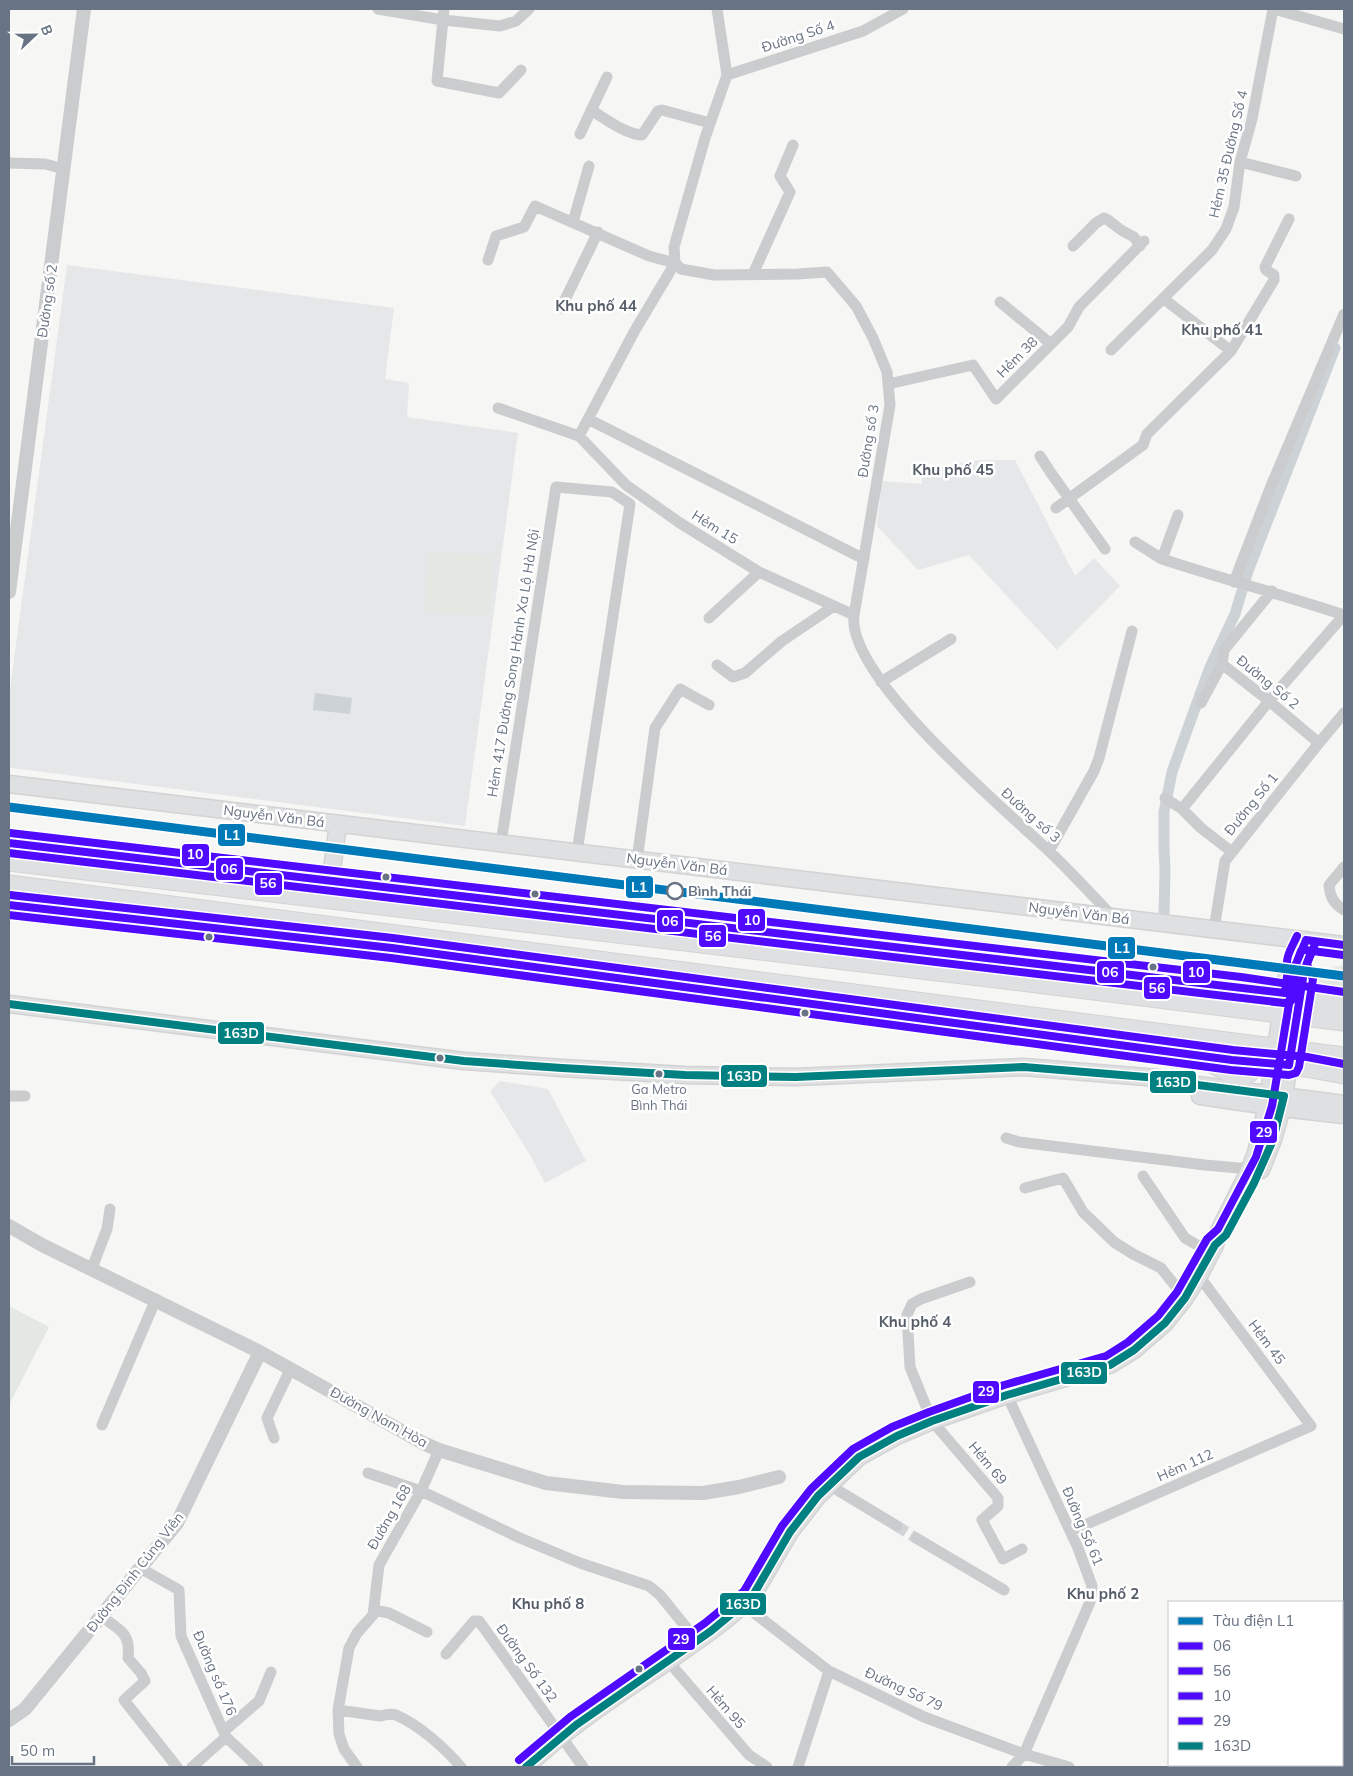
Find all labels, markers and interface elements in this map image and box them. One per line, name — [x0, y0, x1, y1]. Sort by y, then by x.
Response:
north arrow — [10, 10, 60, 60]
street label: Đường Số 4 — [759, 16, 837, 56]
text: B — [37, 22, 57, 38]
street label: Hẻm 35 Đường Số 4 — [1205, 88, 1252, 220]
street label: Đường số 2 — [33, 263, 61, 339]
district label: Khu phố 44 — [555, 296, 637, 315]
district label: Khu phố 41 — [1181, 320, 1263, 339]
street label: Hẻm 38 — [993, 333, 1041, 381]
street label: Đường số 3 — [853, 403, 883, 479]
district label: Khu phố 45 — [912, 460, 994, 479]
street label: Hẻm 15 — [689, 506, 741, 548]
street label: Hẻm 417 Đường Song Hành Xa Lộ Hà Nội — [483, 528, 543, 798]
street label: Đường Số 2 — [1233, 651, 1303, 713]
street label: Đường Số 1 — [1220, 769, 1282, 839]
street label: Đường số 3 — [998, 784, 1064, 846]
street label: Nguyễn Văn Bá — [222, 801, 326, 831]
line badge: L1 — [217, 823, 246, 847]
text: L1 — [224, 826, 240, 844]
line badge: 10 — [181, 843, 210, 867]
text: 10 — [187, 845, 203, 863]
street label: Nguyễn Văn Bá — [625, 849, 729, 879]
line badge: 06 — [215, 857, 244, 881]
text: 06 — [221, 860, 237, 878]
line badge: 56 — [254, 872, 283, 896]
unlabelled marker — [381, 872, 391, 882]
text: 56 — [260, 874, 276, 892]
line badge: L1 — [625, 875, 654, 899]
text: L1 — [631, 878, 647, 896]
marker: Bình Thái — [666, 882, 684, 900]
place label: Bình Thái — [688, 882, 751, 900]
unlabelled marker — [530, 889, 540, 899]
street label: Nguyễn Văn Bá — [1027, 898, 1131, 928]
line badge: 10 — [737, 908, 766, 932]
line badge: 06 — [656, 909, 684, 933]
text: 10 — [744, 911, 760, 929]
text: 06 — [662, 912, 678, 930]
line badge: 56 — [698, 924, 727, 948]
text: 56 — [705, 927, 721, 945]
unlabelled marker — [204, 932, 214, 942]
line badge: L1 — [1107, 936, 1136, 960]
text: L1 — [1114, 939, 1130, 957]
line badge: 06 — [1096, 960, 1125, 984]
line badge: 10 — [1182, 960, 1211, 984]
unlabelled marker — [1148, 962, 1158, 972]
text: 06 — [1102, 963, 1118, 981]
text: 10 — [1188, 963, 1204, 981]
line badge: 56 — [1143, 976, 1171, 1000]
text: 56 — [1149, 979, 1165, 997]
unlabelled marker — [800, 1008, 810, 1018]
line badge: 163D — [217, 1021, 265, 1045]
text: 163D — [223, 1024, 259, 1042]
unlabelled marker — [435, 1053, 445, 1063]
line badge: 163D — [720, 1064, 768, 1088]
text: 163D — [726, 1067, 762, 1085]
marker: Ga Metro Bình Thái — [654, 1069, 664, 1079]
line badge: 163D — [1149, 1070, 1197, 1094]
text: 163D — [1155, 1073, 1191, 1091]
place label: Ga Metro Bình Thái — [631, 1081, 687, 1113]
line badge: 29 — [1249, 1120, 1278, 1144]
text: 29 — [1256, 1123, 1272, 1141]
district label: Khu phố 4 — [879, 1312, 951, 1331]
street label: Hẻm 45 — [1244, 1316, 1290, 1368]
line badge: 163D — [1060, 1361, 1108, 1385]
text: 163D — [1066, 1363, 1102, 1381]
line badge: 29 — [972, 1380, 1000, 1404]
text: 29 — [978, 1382, 994, 1400]
street label: Đường Nam Hòa — [327, 1383, 431, 1451]
street label: Hẻm 69 — [965, 1438, 1011, 1488]
street label: Hẻm 112 — [1154, 1445, 1216, 1485]
street label: Đường 168 — [363, 1481, 415, 1553]
street label: Đường Số 61 — [1058, 1484, 1108, 1568]
street label: Đường Đinh Củng Viên — [83, 1508, 187, 1636]
district label: Khu phố 2 — [1067, 1584, 1139, 1603]
line badge: 163D — [719, 1592, 767, 1616]
district label: Khu phố 8 — [512, 1594, 584, 1613]
text: 163D — [725, 1595, 761, 1613]
legend — [1168, 1601, 1343, 1766]
text: Tàu điện L1 — [1213, 1611, 1294, 1630]
street label: Đường Số 132 — [493, 1620, 561, 1706]
line badge: 29 — [667, 1627, 696, 1651]
street label: Đường số 176 — [189, 1628, 241, 1718]
text: 29 — [673, 1630, 689, 1648]
text: 06 — [1213, 1636, 1231, 1655]
text: 56 — [1213, 1661, 1231, 1680]
street label: Đường Số 79 — [862, 1663, 946, 1715]
unlabelled marker — [634, 1664, 644, 1674]
street label: Hẻm 95 — [702, 1682, 750, 1732]
text: 10 — [1213, 1686, 1231, 1705]
text: 29 — [1213, 1711, 1231, 1730]
scale bar — [12, 1734, 95, 1766]
text: 163D — [1213, 1736, 1251, 1755]
text: 50 m — [20, 1741, 55, 1760]

